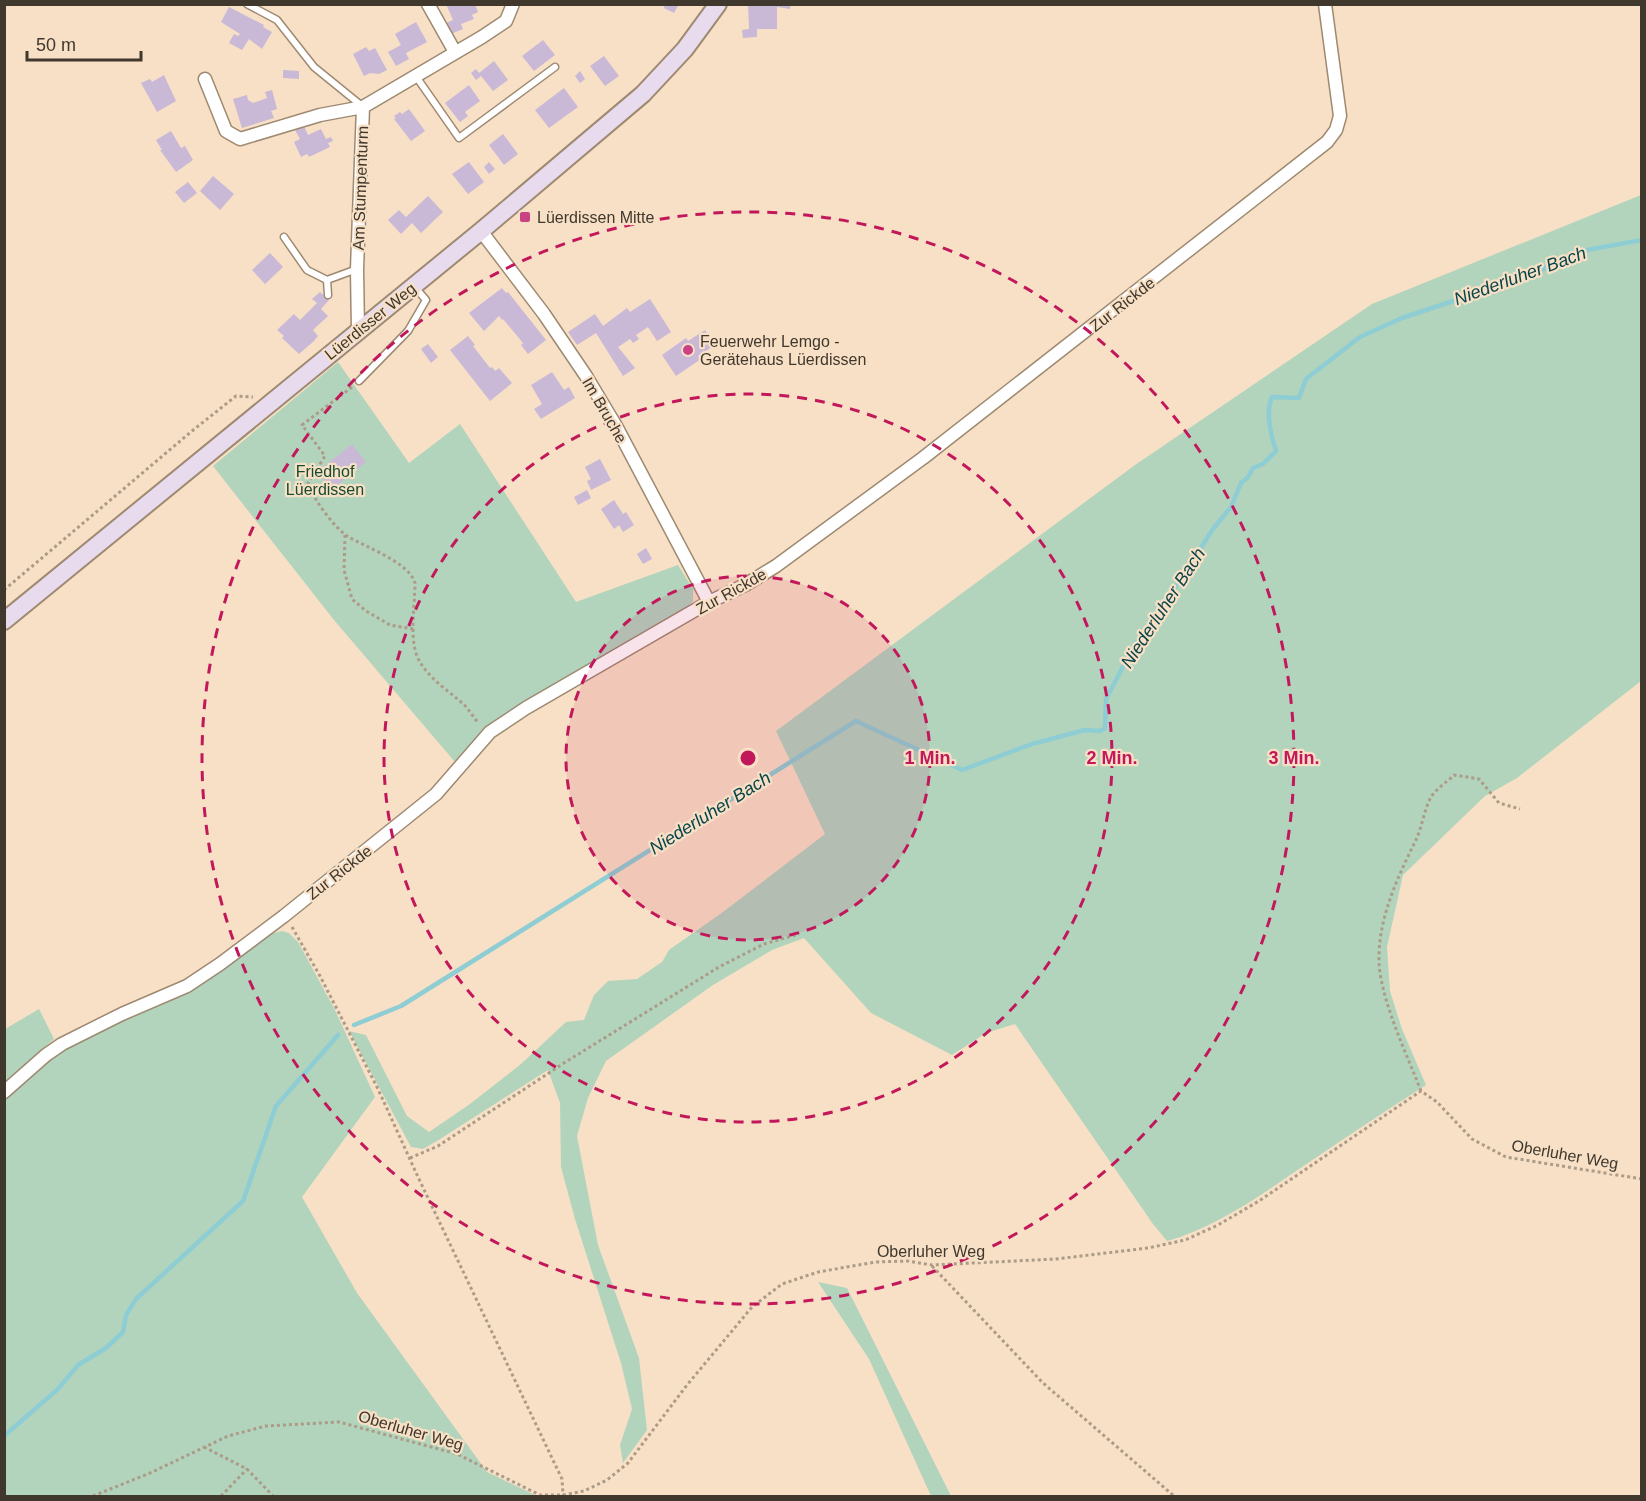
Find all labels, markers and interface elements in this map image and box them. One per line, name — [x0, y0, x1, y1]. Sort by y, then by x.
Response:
scale bar — [27, 24, 141, 62]
text: 50 m — [36, 35, 76, 55]
street label: Am Stumpenturm — [350, 126, 371, 251]
place label: Lüerdissen Mitte — [537, 209, 654, 226]
marker: Lüerdissen Mitte — [518, 210, 532, 224]
water label: Niederluher Bach — [1451, 243, 1589, 309]
street label: Zur Rickde — [1087, 274, 1158, 335]
street label: Lüerdisser Weg — [322, 280, 419, 363]
place label: Feuerwehr Lemgo - Gerätehaus Lüerdissen — [700, 333, 866, 368]
marker: Feuerwehr Lemgo - Gerätehaus Lüerdissen — [681, 343, 695, 357]
street label: Im Bruche — [579, 374, 630, 446]
park label: Friedhof Lüerdissen — [286, 463, 364, 498]
water label: Niederluher Bach — [1117, 544, 1209, 672]
street label: Zur Rickde — [693, 565, 769, 618]
centre of rings — [738, 748, 758, 768]
text: 1 Min. — [904, 748, 956, 768]
text: 2 Min. — [1086, 748, 1138, 768]
text: 3 Min. — [1268, 748, 1320, 768]
water label: Niederluher Bach — [646, 768, 774, 858]
street label: Zur Rickde — [304, 842, 375, 903]
street label: Oberluher Weg — [1510, 1137, 1620, 1172]
street label: Oberluher Weg — [877, 1243, 985, 1260]
street label: Oberluher Weg — [357, 1407, 465, 1454]

